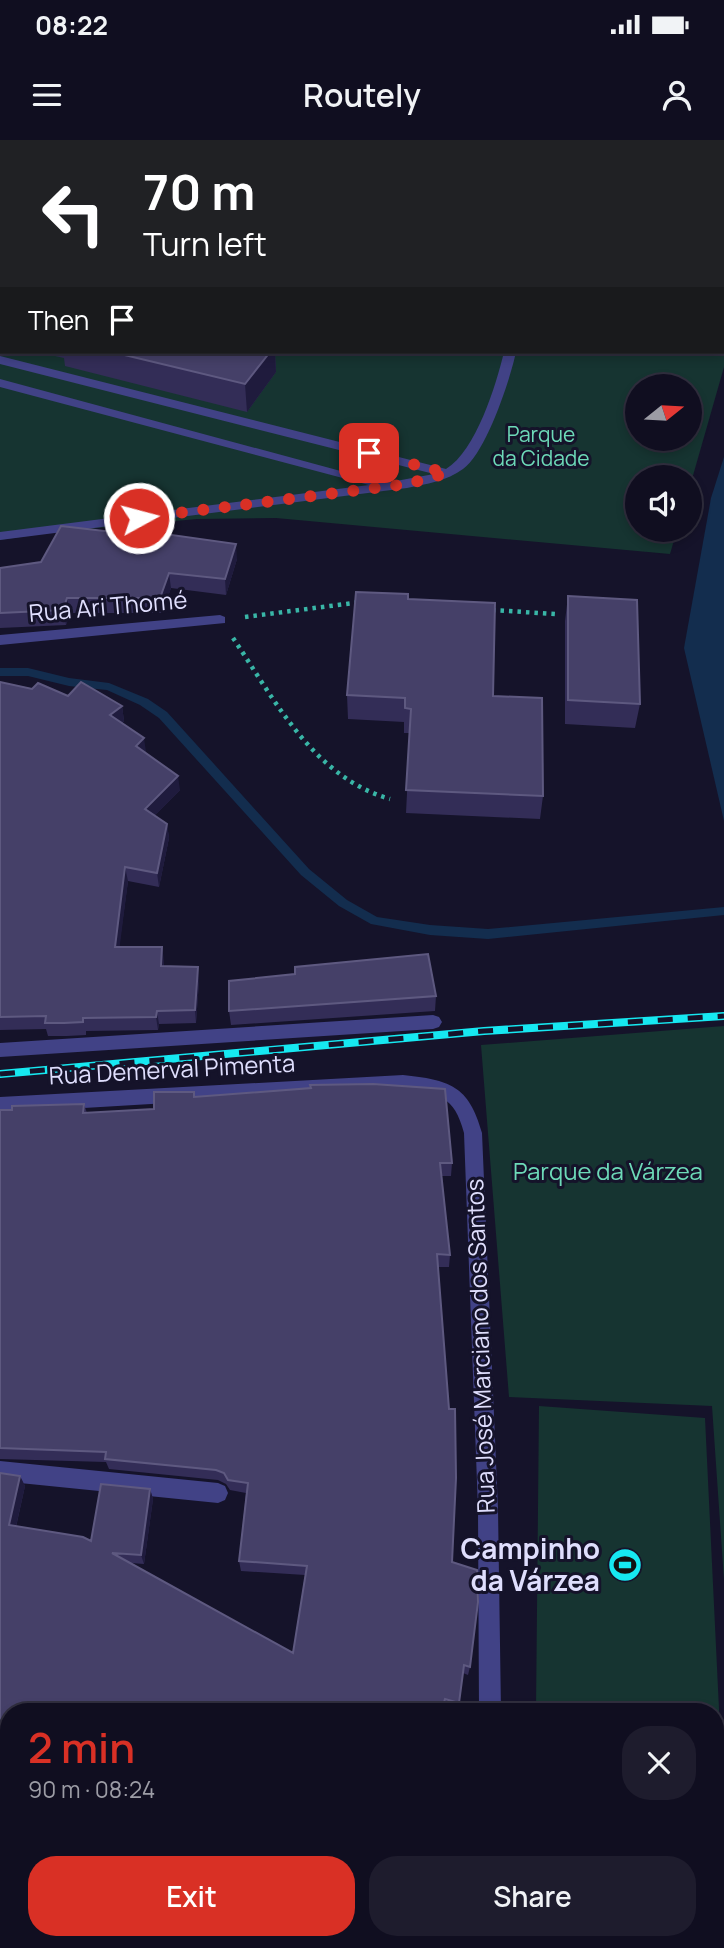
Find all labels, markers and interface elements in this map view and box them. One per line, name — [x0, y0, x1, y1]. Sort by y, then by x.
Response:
text: 08:22 — [35, 7, 108, 43]
text: Routely — [303, 73, 421, 117]
icon: menu — [28, 76, 66, 114]
icon: person — [658, 76, 696, 114]
text: 70 m — [143, 158, 255, 225]
icon: left — [28, 168, 119, 259]
text: Turn left — [143, 222, 267, 266]
icon: arrive — [103, 301, 141, 339]
text: Then — [28, 302, 89, 338]
north arrow — [625, 374, 702, 452]
map controls — [625, 374, 702, 542]
park label: Parque da Cidade — [492, 420, 590, 472]
pin — [339, 423, 399, 483]
icon: arrive — [350, 434, 388, 472]
button: sound — [625, 465, 702, 542]
position arrow — [102, 481, 176, 555]
street label: Rua Ari Thomé — [27, 582, 188, 629]
street label: Rua Demerval Pimenta — [48, 1046, 296, 1091]
park label: Parque da Várzea — [513, 1154, 703, 1187]
street label: Rua José Marciano dos Santos — [457, 1178, 502, 1514]
place label: Campinho da Várzea — [461, 1529, 600, 1599]
sports icon: Campinho da Várzea — [606, 1546, 644, 1584]
text: 2 min — [28, 1718, 135, 1776]
button: close — [622, 1726, 696, 1800]
text: 90 m · 08:24 — [28, 1773, 155, 1805]
button: Exit — [28, 1856, 355, 1936]
button: Share — [369, 1856, 696, 1936]

